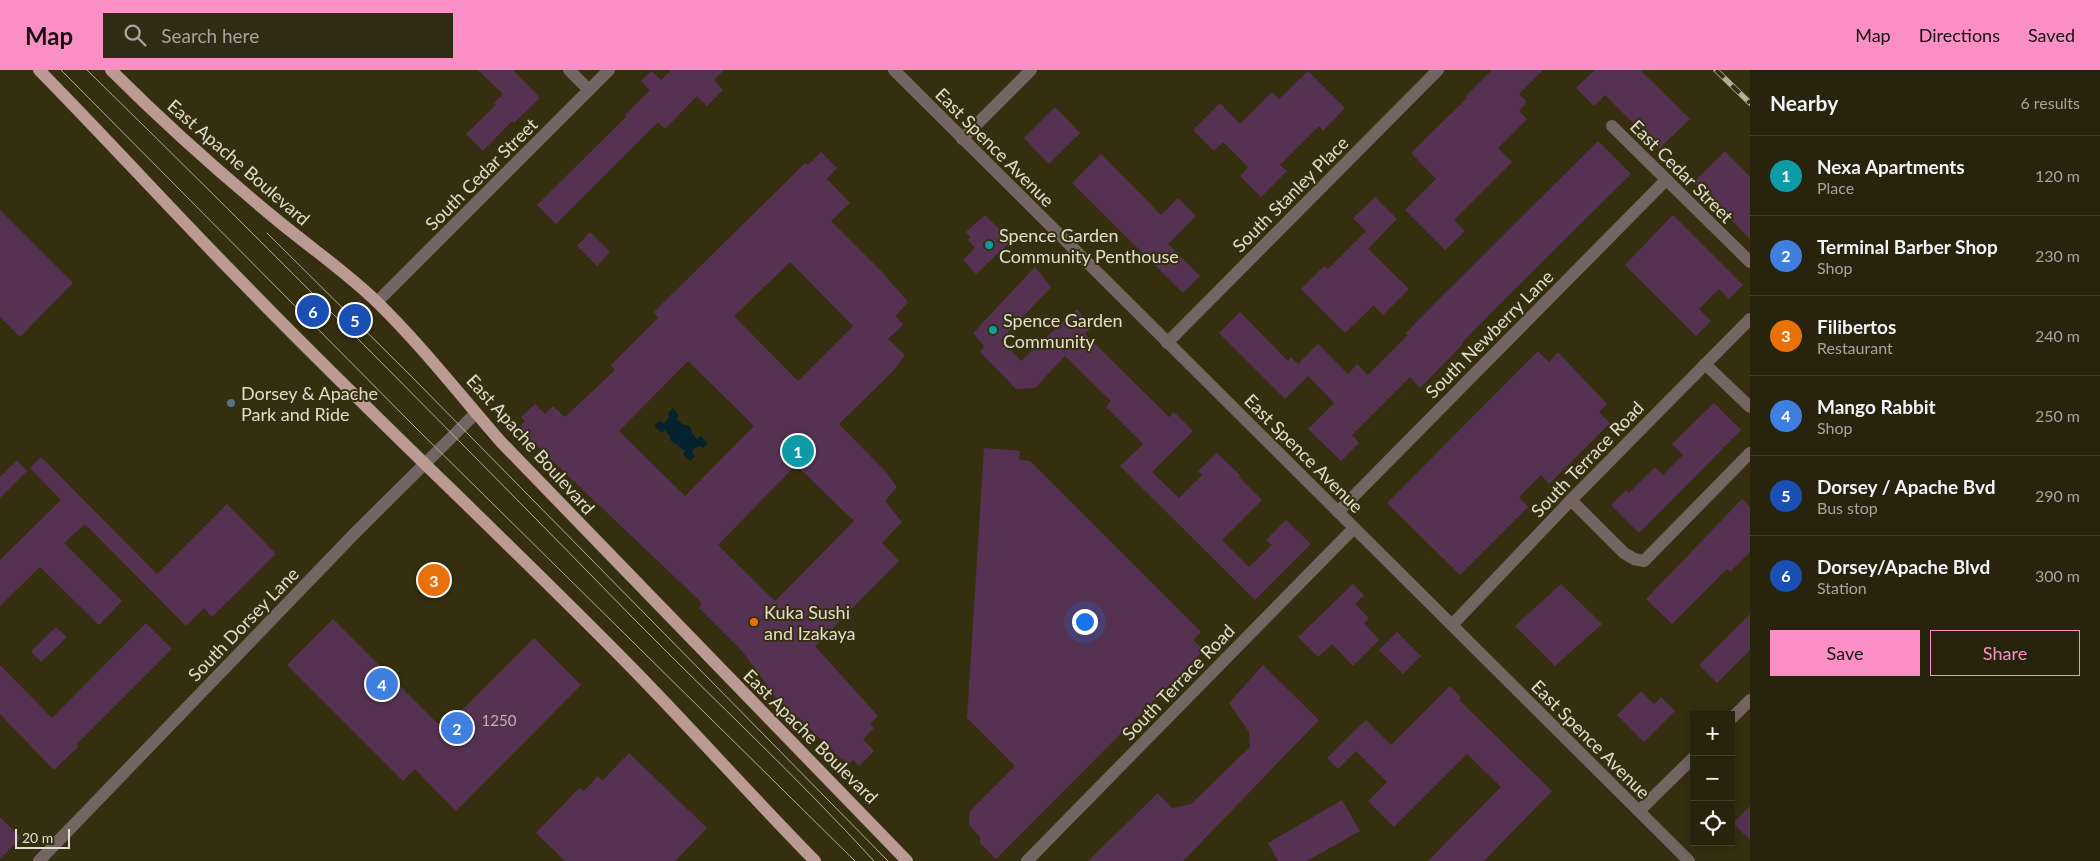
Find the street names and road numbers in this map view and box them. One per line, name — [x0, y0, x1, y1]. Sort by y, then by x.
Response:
street label: East Spence Avenue — [931, 83, 1059, 211]
street label: East Apache Boulevard — [163, 94, 315, 230]
street label: South Cedar Street — [420, 113, 542, 235]
street label: East Cedar Street — [1626, 115, 1738, 227]
street label: South Stanley Place — [1228, 132, 1352, 256]
street label: South Newberry Lane — [1420, 265, 1558, 403]
street label: East Apache Boulevard — [462, 369, 600, 519]
street label: East Spence Avenue — [1240, 389, 1368, 517]
street label: South Terrace Road — [1526, 396, 1648, 522]
street label: South Dorsey Lane — [183, 563, 303, 685]
street label: South Terrace Road — [1117, 619, 1239, 745]
street label: East Apache Boulevard — [739, 664, 883, 808]
street label: East Spence Avenue — [1527, 675, 1655, 803]

